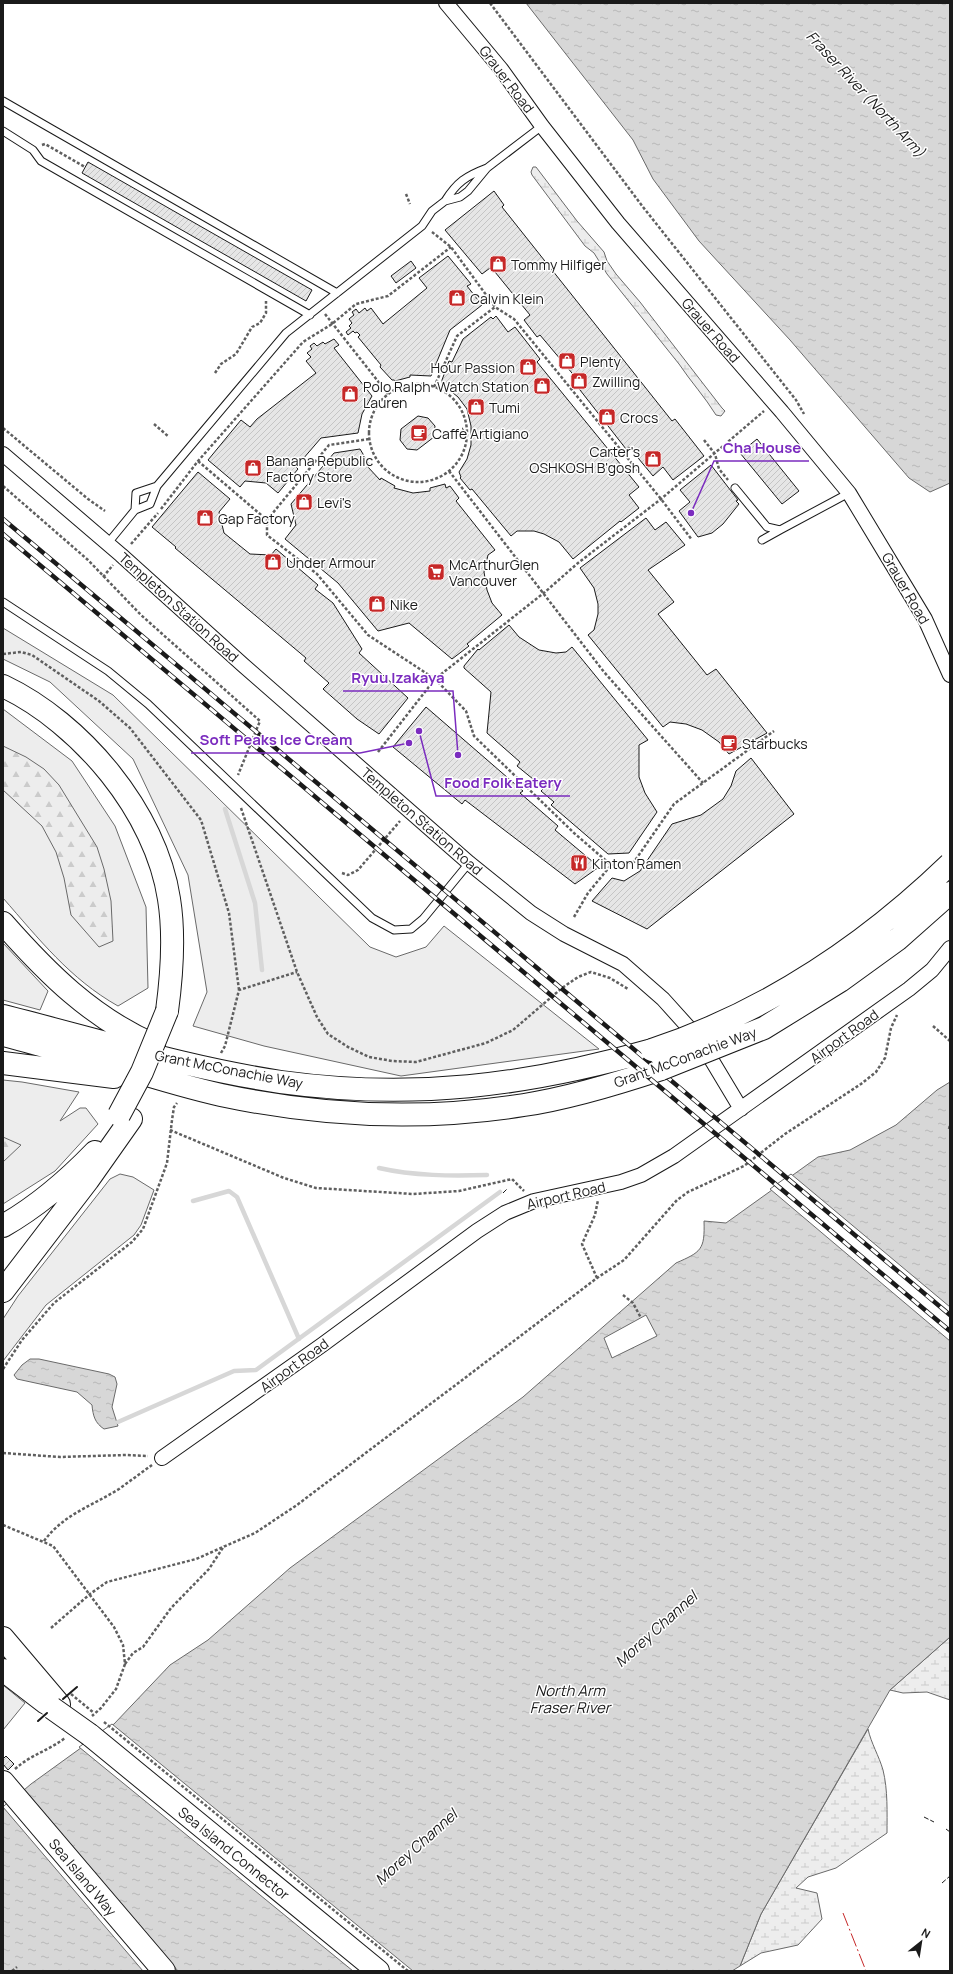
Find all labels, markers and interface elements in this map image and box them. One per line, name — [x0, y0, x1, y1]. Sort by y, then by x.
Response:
water label: Fraser River (North Arm) — [802, 26, 930, 162]
street label: Grauer Road — [475, 41, 539, 117]
shop icon: Tommy Hilfiger — [488, 254, 508, 274]
place label: Tommy Hilfiger — [511, 255, 606, 274]
shop icon: Calvin Klein — [447, 288, 467, 308]
place label: Calvin Klein — [470, 289, 544, 308]
street label: Grauer Road — [678, 294, 744, 366]
shop icon: Plenty — [557, 351, 577, 371]
place label: Plenty — [580, 352, 621, 371]
shop icon: Hour Passion — [518, 357, 538, 377]
place label: Hour Passion — [431, 358, 515, 377]
shop icon: Zwilling — [569, 371, 589, 391]
place label: Zwilling — [592, 372, 640, 391]
shop icon: Watch Station — [532, 376, 552, 396]
place label: Polo Ralph Lauren — [363, 377, 431, 412]
place label: Watch Station — [437, 377, 529, 396]
shop icon: Polo Ralph Lauren — [340, 384, 360, 404]
shop icon: Tumi — [466, 397, 486, 417]
place label: Tumi — [489, 398, 520, 417]
shop icon: Crocs — [597, 407, 617, 427]
place label: Crocs — [620, 408, 658, 427]
cafe icon: Caffè Artigiano — [409, 423, 429, 443]
place label: Caffè Artigiano — [432, 424, 529, 443]
callout: Cha House — [714, 434, 809, 461]
text: Cha House — [723, 437, 801, 458]
place label: Carter's OSHKOSH B'gosh — [529, 442, 640, 477]
shop icon: Carter's OSHKOSH B'gosh — [643, 449, 663, 469]
place label: Banana Republic Factory Store — [266, 451, 374, 486]
shop icon: Banana Republic Factory Store — [243, 458, 263, 478]
shop icon: Levi's — [294, 492, 314, 512]
place label: Levi's — [317, 493, 351, 512]
shop icon: Gap Factory — [195, 508, 215, 528]
place label: Gap Factory — [218, 509, 296, 528]
street label: Templeton Station Road — [115, 548, 243, 666]
street label: Grauer Road — [878, 549, 934, 627]
shop icon: Under Armour — [263, 552, 283, 572]
place label: Under Armour — [286, 553, 376, 572]
place label: McArthurGlen Vancouver — [449, 555, 539, 590]
supermarket icon: McArthurGlen Vancouver — [426, 562, 446, 582]
shop icon: Nike — [367, 594, 387, 614]
place label: Nike — [390, 595, 418, 614]
callout: Ryuu Izakaya — [343, 664, 453, 691]
text: Ryuu Izakaya — [351, 667, 445, 688]
callout: Soft Peaks Ice Cream — [191, 726, 360, 753]
text: Soft Peaks Ice Cream — [200, 729, 352, 750]
cafe icon: Starbucks — [719, 733, 739, 753]
place label: Starbucks — [742, 734, 808, 753]
street label: Templeton Station Road — [357, 763, 487, 879]
callout: Food Folk Eatery — [436, 769, 570, 796]
text: Food Folk Eatery — [444, 772, 562, 793]
restaurant icon: Kinton Ramen — [569, 853, 589, 873]
place label: Kinton Ramen — [592, 854, 681, 873]
street label: Airport Road — [806, 1005, 882, 1067]
street label: Grant McConachie Way — [611, 1022, 760, 1092]
street label: Grant McConachie Way — [153, 1045, 305, 1093]
street label: Airport Road — [525, 1177, 607, 1213]
street label: Airport Road — [256, 1334, 332, 1396]
water label: Morey Channel — [610, 1585, 704, 1672]
water label: North Arm Fraser River — [530, 1680, 613, 1718]
street label: Sea Island Connector — [174, 1802, 294, 1904]
water label: Morey Channel — [370, 1803, 464, 1890]
street label: Sea Island Way — [45, 1834, 121, 1920]
north arrow — [901, 1922, 941, 1962]
text: N — [919, 1924, 934, 1941]

